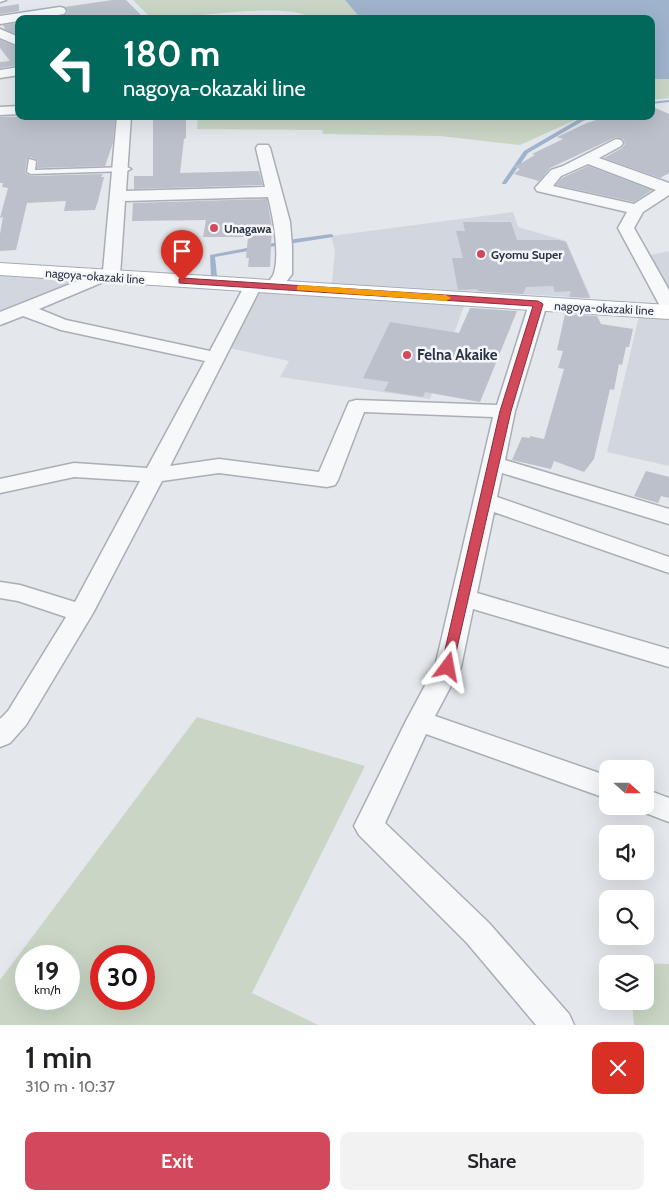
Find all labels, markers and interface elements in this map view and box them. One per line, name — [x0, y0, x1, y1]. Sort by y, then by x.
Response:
text: 180 m — [123, 32, 220, 75]
icon: left — [40, 35, 105, 100]
text: nagoya-okazaki line — [123, 75, 306, 102]
place label: Unagawa — [224, 221, 272, 236]
marker: Unagawa — [208, 222, 220, 234]
pin — [161, 230, 203, 281]
icon: arrive — [168, 237, 196, 265]
place label: Gyomu Super — [491, 247, 562, 262]
marker: Gyomu Super — [475, 248, 487, 260]
street label: nagoya-okazaki line — [45, 265, 145, 287]
street label: nagoya-okazaki line — [554, 298, 654, 318]
place label: Felna Akaike — [417, 346, 498, 364]
marker: Felna Akaike — [401, 349, 413, 361]
position arrow — [421, 640, 473, 692]
north arrow — [599, 760, 654, 815]
map controls — [599, 760, 654, 1010]
button: sound — [599, 825, 654, 880]
button: search — [599, 890, 654, 945]
speed limit sign: 30 — [90, 945, 155, 1010]
button: layers — [599, 955, 654, 1010]
text: 19 — [36, 956, 59, 986]
text: km/h — [34, 982, 61, 997]
text: 1 min — [25, 1039, 92, 1076]
button: close — [592, 1042, 644, 1094]
text: 310 m · 10:37 — [25, 1077, 115, 1096]
button: Exit — [25, 1132, 330, 1190]
button: Share — [340, 1132, 644, 1190]

